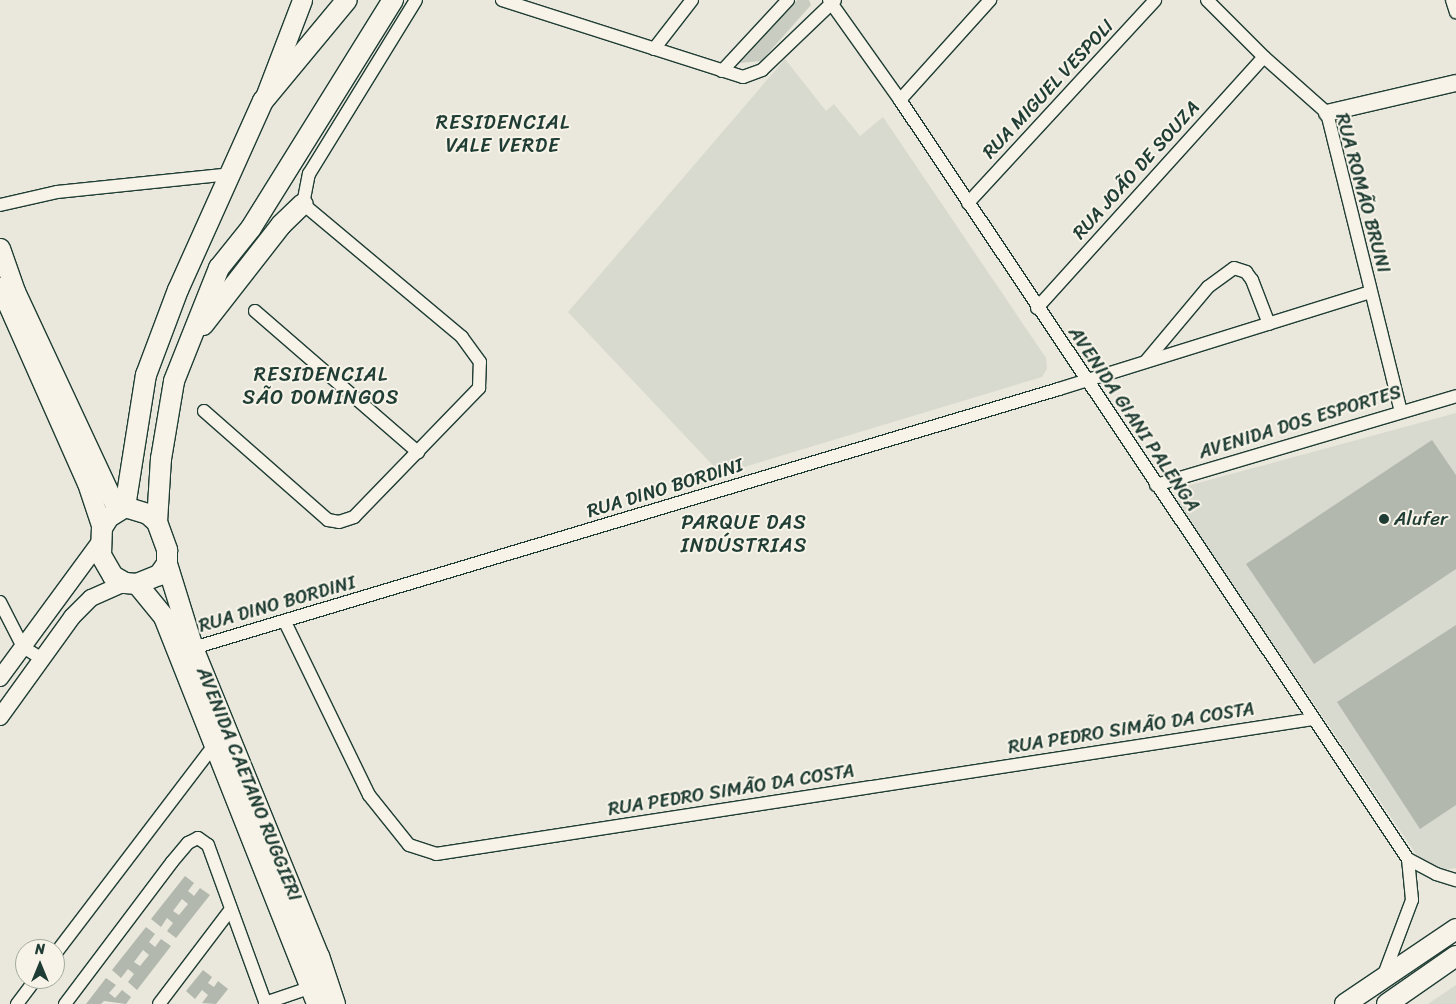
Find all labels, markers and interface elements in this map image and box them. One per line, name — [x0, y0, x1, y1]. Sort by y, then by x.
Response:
street label: RUA MIGUEL VESPOLI — [978, 15, 1118, 163]
street label: RUA JOÃO DE SOUZA — [1068, 96, 1204, 244]
district label: RESIDENCIAL VALE VERDE — [435, 110, 571, 157]
street label: RUA ROMÃO BRUNI — [1331, 110, 1395, 276]
street label: AVENIDA GIANI PALENGA — [1064, 323, 1204, 515]
district label: RESIDENCIAL SÃO DOMINGOS — [241, 363, 401, 410]
street label: AVENIDA DOS ESPORTES — [1195, 380, 1405, 464]
street label: RUA DINO BORDINI — [584, 453, 746, 523]
place label: Alufer — [1394, 508, 1448, 530]
district label: PARQUE DAS INDÚSTRIAS — [680, 511, 808, 558]
marker: Alufer — [1378, 513, 1390, 525]
street label: RUA DINO BORDINI — [196, 571, 358, 637]
street label: AVENIDA CAETANO RUGGIERI — [191, 663, 307, 905]
street label: RUA PEDRO SIMÃO DA COSTA — [1005, 697, 1257, 759]
street label: RUA PEDRO SIMÃO DA COSTA — [605, 759, 857, 821]
text: N — [35, 937, 45, 962]
north arrow — [15, 939, 65, 989]

